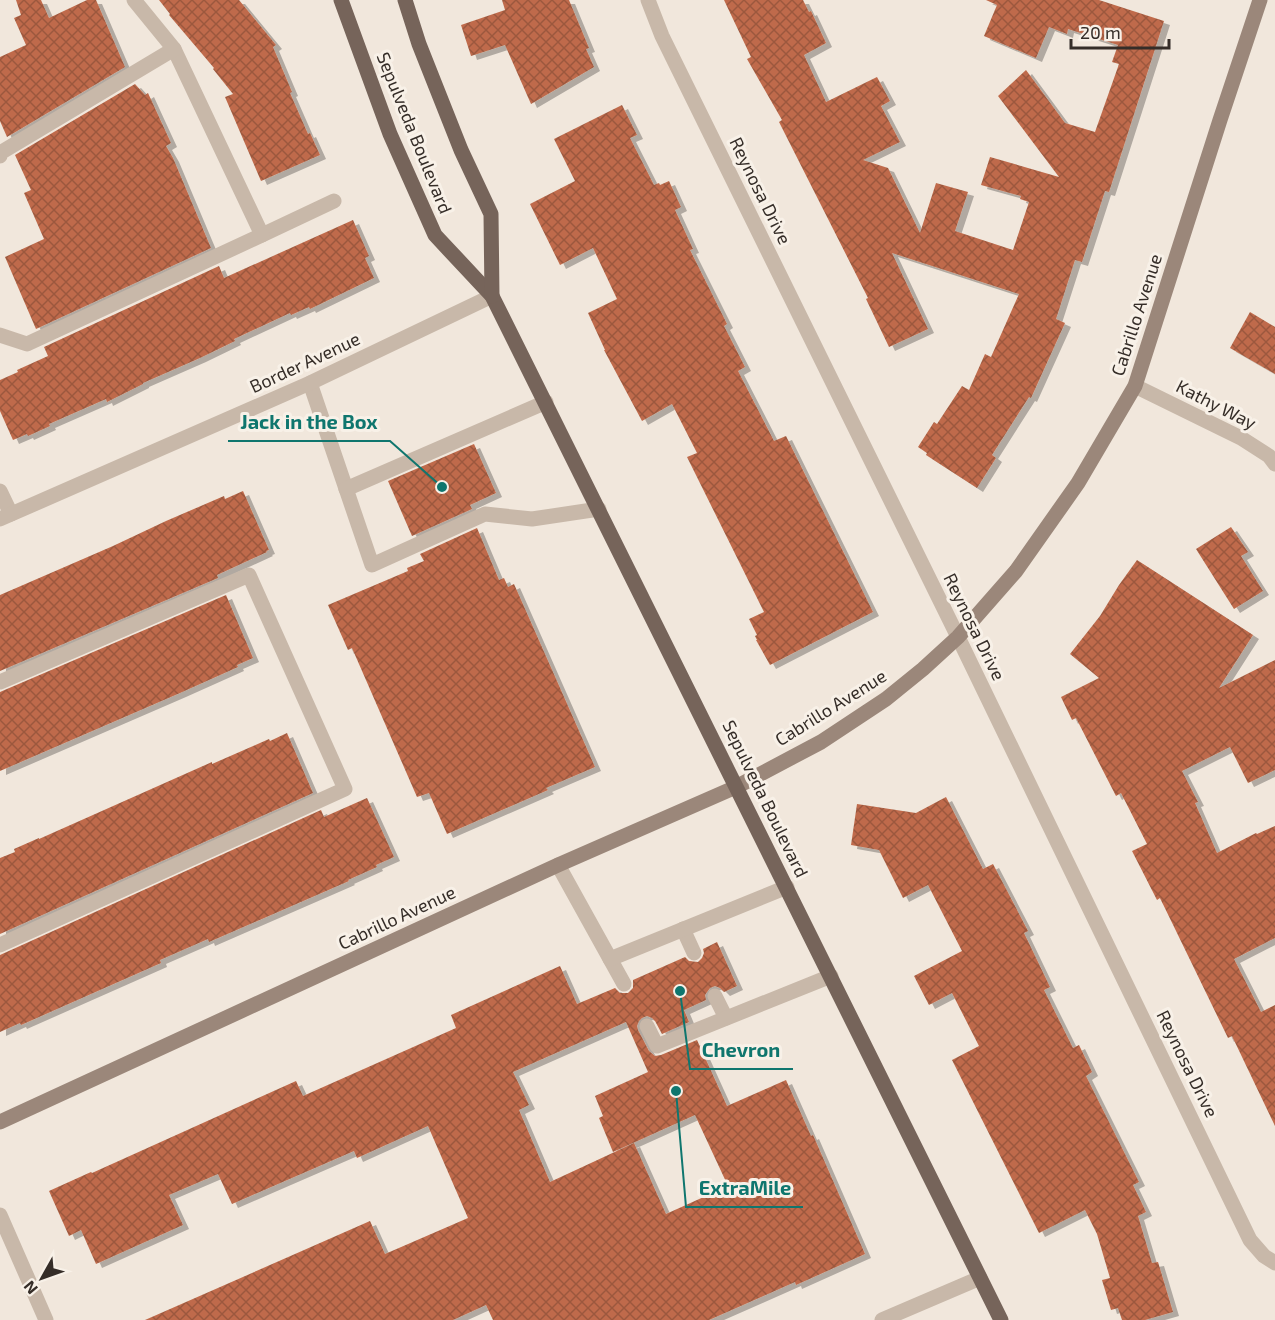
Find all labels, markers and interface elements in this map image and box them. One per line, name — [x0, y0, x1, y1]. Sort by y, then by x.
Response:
scale bar — [1071, 12, 1168, 50]
text: 20 m — [1080, 21, 1121, 43]
street label: Sepulveda Boulevard — [373, 49, 457, 216]
street label: Reynosa Drive — [725, 133, 796, 248]
street label: Cabrillo Avenue — [1106, 251, 1166, 378]
street label: Border Avenue — [246, 327, 363, 397]
street label: Kathy Way — [1173, 375, 1261, 434]
callout: Jack in the Box — [228, 403, 390, 441]
text: Jack in the Box — [240, 409, 378, 433]
street label: Reynosa Drive — [939, 569, 1010, 684]
street label: Cabrillo Avenue — [771, 664, 890, 750]
street label: Sepulveda Boulevard — [718, 716, 813, 881]
street label: Cabrillo Avenue — [334, 880, 459, 954]
street label: Reynosa Drive — [1152, 1006, 1223, 1121]
callout: Chevron — [690, 1031, 793, 1069]
text: Chevron — [702, 1037, 780, 1061]
callout: ExtraMile — [686, 1169, 803, 1207]
text: ExtraMile — [699, 1175, 791, 1199]
north arrow — [12, 1248, 72, 1308]
text: N — [19, 1277, 41, 1298]

